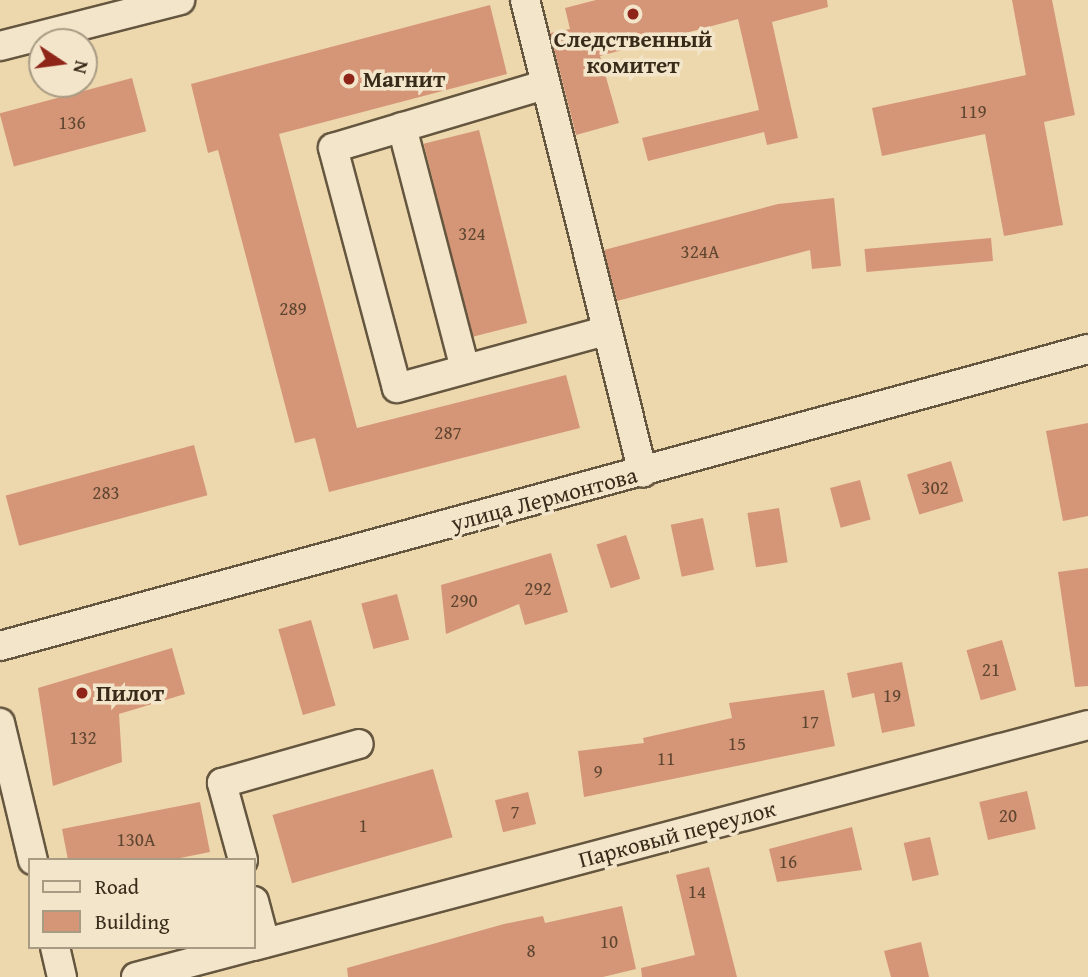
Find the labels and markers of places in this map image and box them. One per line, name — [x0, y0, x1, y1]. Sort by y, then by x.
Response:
marker: Следственный комитет — [625, 6, 641, 22]
place label: Следственный комитет — [554, 25, 712, 79]
place label: Магнит — [363, 65, 445, 93]
marker: Магнит — [341, 71, 357, 87]
place label: Пилот — [96, 679, 164, 707]
marker: Пилот — [74, 685, 90, 701]

